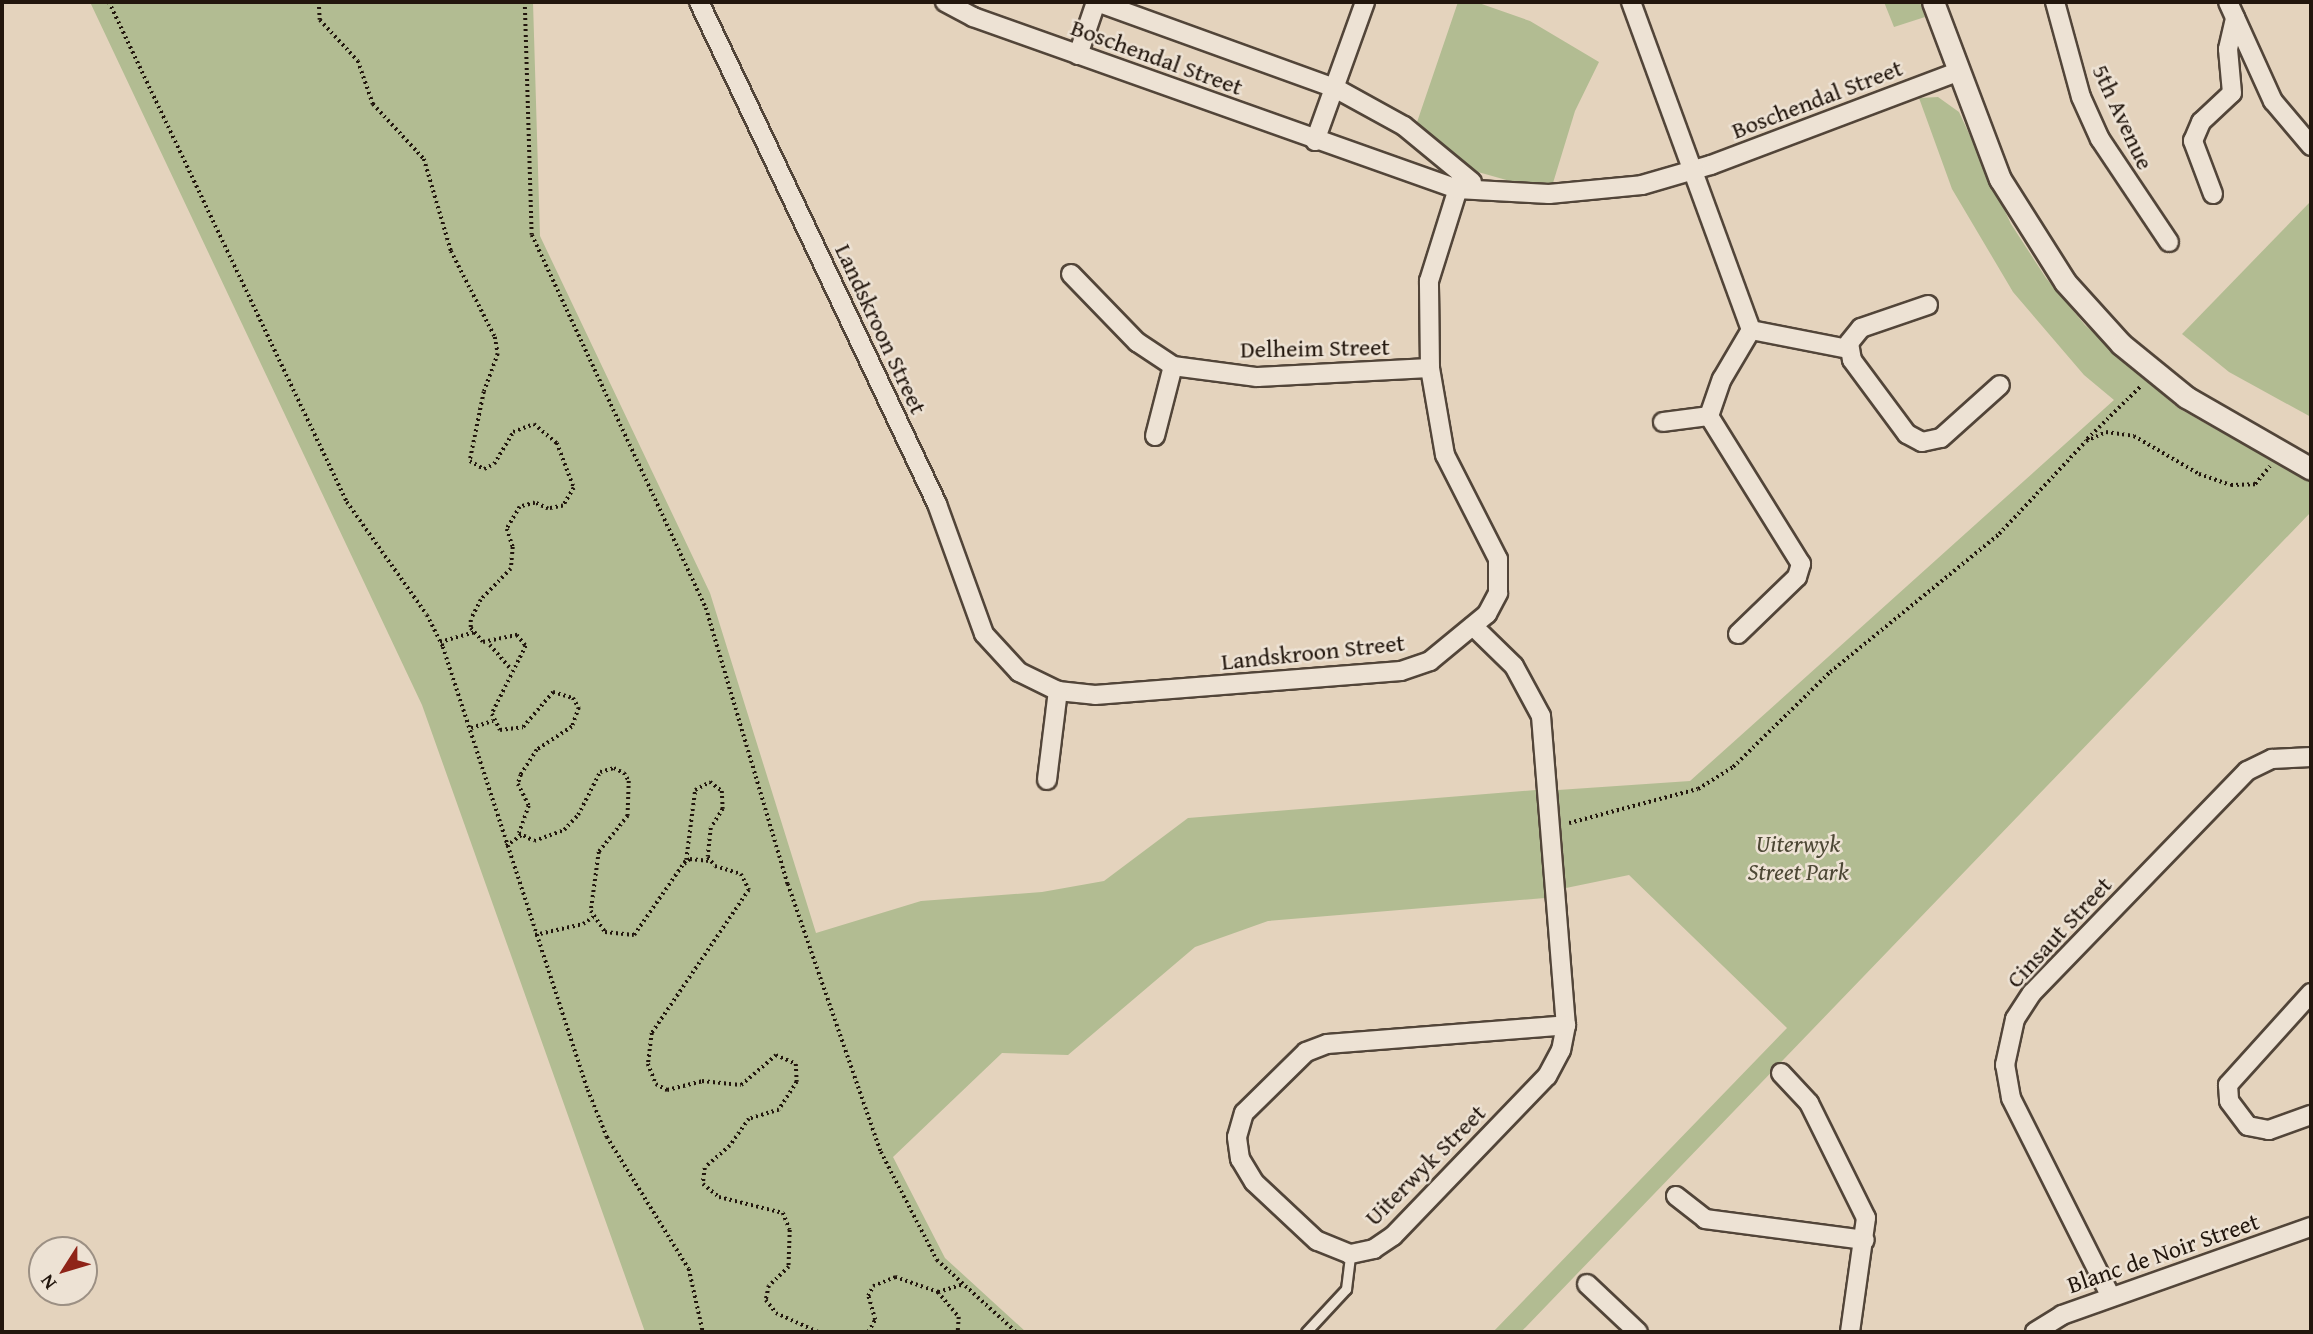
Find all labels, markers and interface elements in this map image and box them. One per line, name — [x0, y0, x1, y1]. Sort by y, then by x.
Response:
street label: Boschendal Street — [1067, 13, 1247, 101]
street label: Boschendal Street — [1727, 53, 1907, 145]
street label: 5th Avenue — [2086, 60, 2160, 174]
street label: Landskroon Street — [829, 239, 933, 419]
street label: Delheim Street — [1240, 332, 1390, 364]
street label: Landskroon Street — [1220, 628, 1406, 676]
park label: Uiterwyk Street Park — [1747, 830, 1849, 886]
street label: Cinsaut Street — [2000, 870, 2118, 994]
street label: Uiterwyk Street — [1358, 1098, 1492, 1232]
street label: Blanc de Noir Street — [2063, 1207, 2263, 1299]
north arrow — [28, 1236, 98, 1306]
text: N — [33, 1269, 63, 1296]

